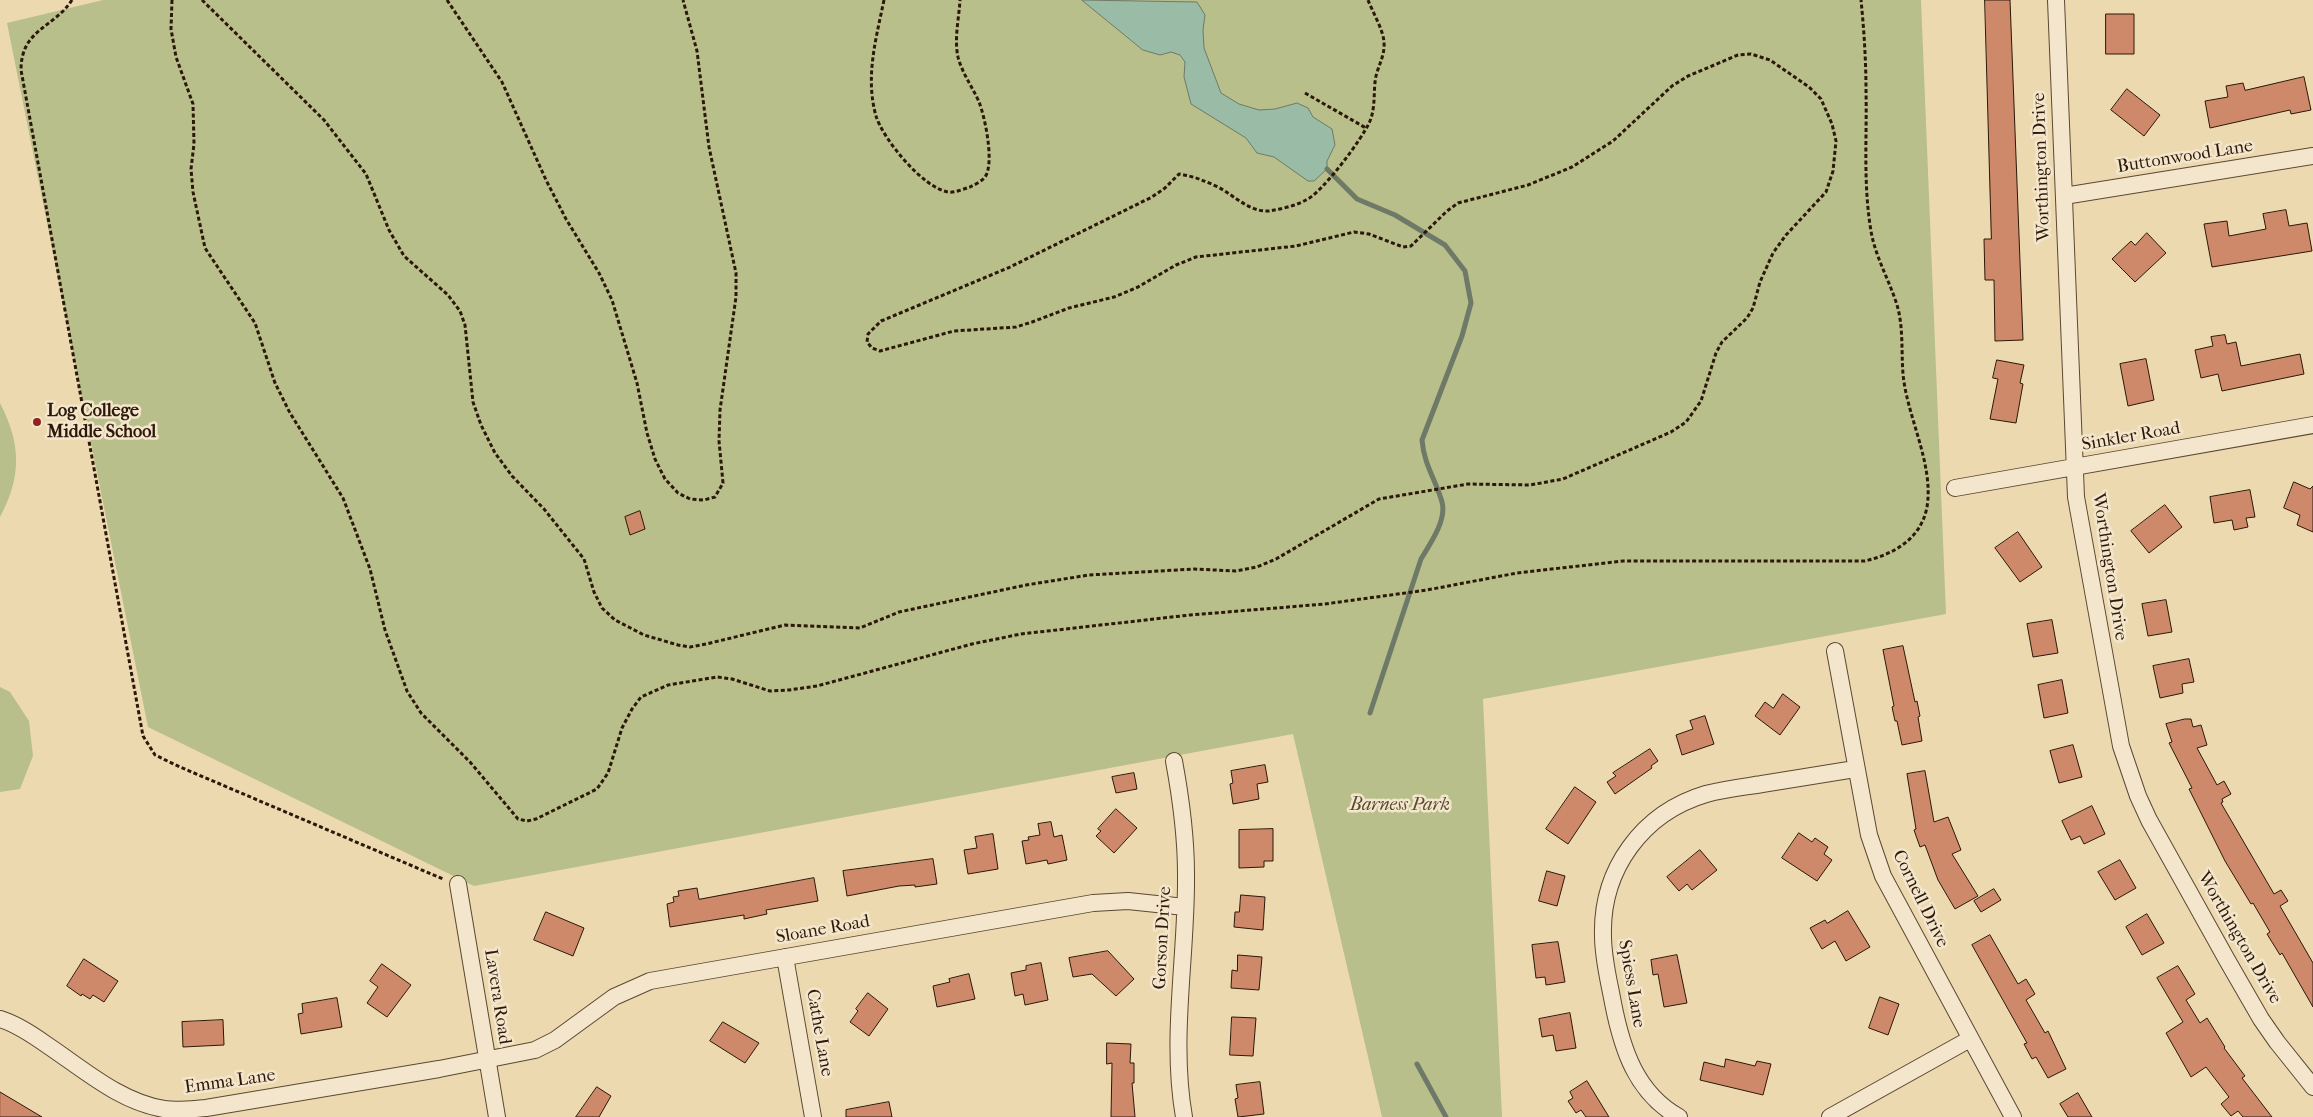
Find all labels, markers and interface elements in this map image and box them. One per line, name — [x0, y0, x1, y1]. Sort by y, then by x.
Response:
street label: Worthington Drive — [2029, 92, 2055, 242]
street label: Buttonwood Lane — [2116, 136, 2254, 178]
place label: Log College Middle School — [47, 401, 156, 444]
marker: Log College Middle School — [31, 416, 43, 428]
street label: Sinkler Road — [2080, 418, 2182, 456]
street label: Worthington Drive — [2087, 492, 2131, 642]
park label: Barness Park — [1350, 795, 1450, 817]
street label: Cornell Drive — [1887, 847, 1953, 951]
street label: Worthington Drive — [2192, 868, 2286, 1008]
street label: Gorson Drive — [1150, 886, 1176, 990]
street label: Sloane Road — [774, 911, 872, 949]
street label: Spiess Lane — [1613, 938, 1649, 1030]
street label: Lavera Road — [479, 948, 515, 1046]
street label: Cathe Lane — [801, 988, 837, 1078]
street label: Emma Lane — [183, 1065, 277, 1099]

